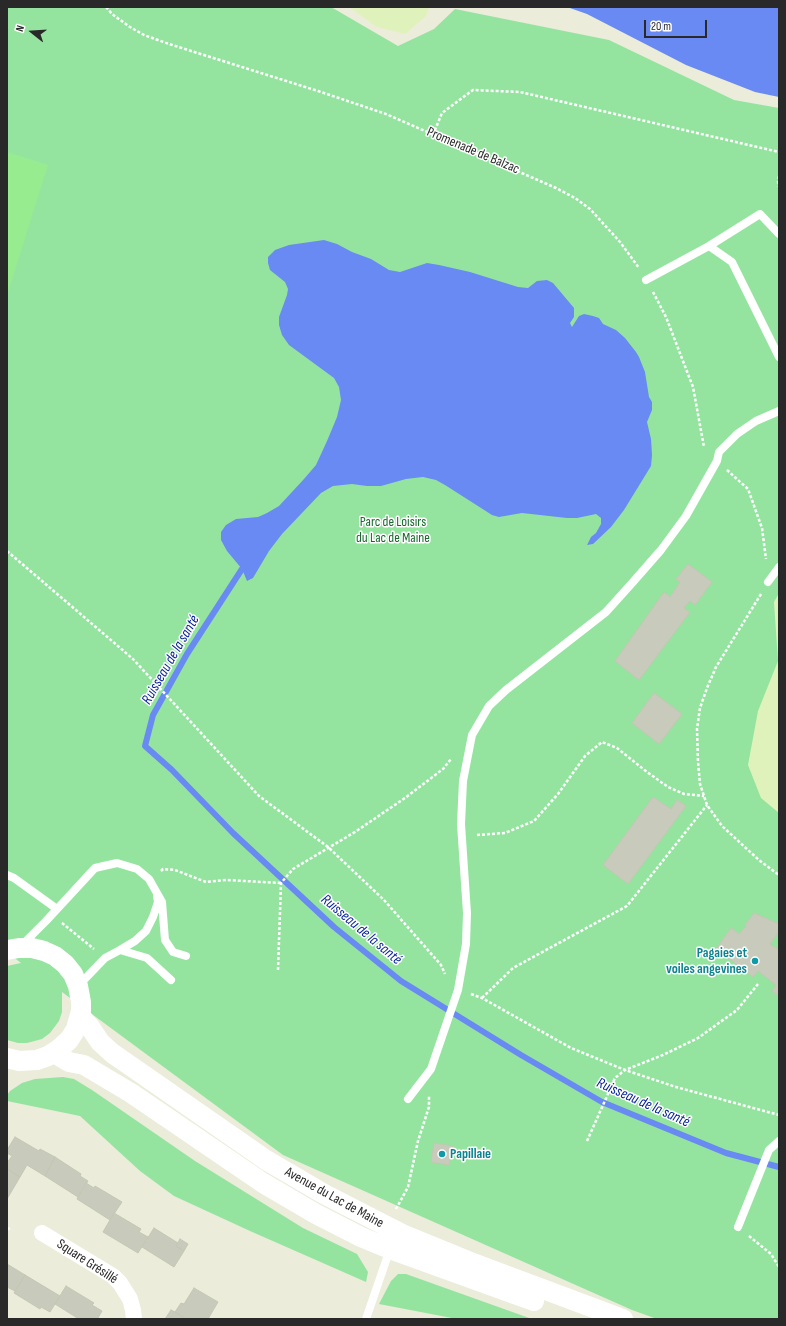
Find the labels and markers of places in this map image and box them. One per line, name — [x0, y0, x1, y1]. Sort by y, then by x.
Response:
place label: Pagaies et voiles angevines — [666, 945, 747, 978]
marker: Pagaies et voiles angevines — [750, 956, 760, 966]
place label: Papillaie — [450, 1146, 491, 1162]
marker: Papillaie — [437, 1149, 447, 1159]

